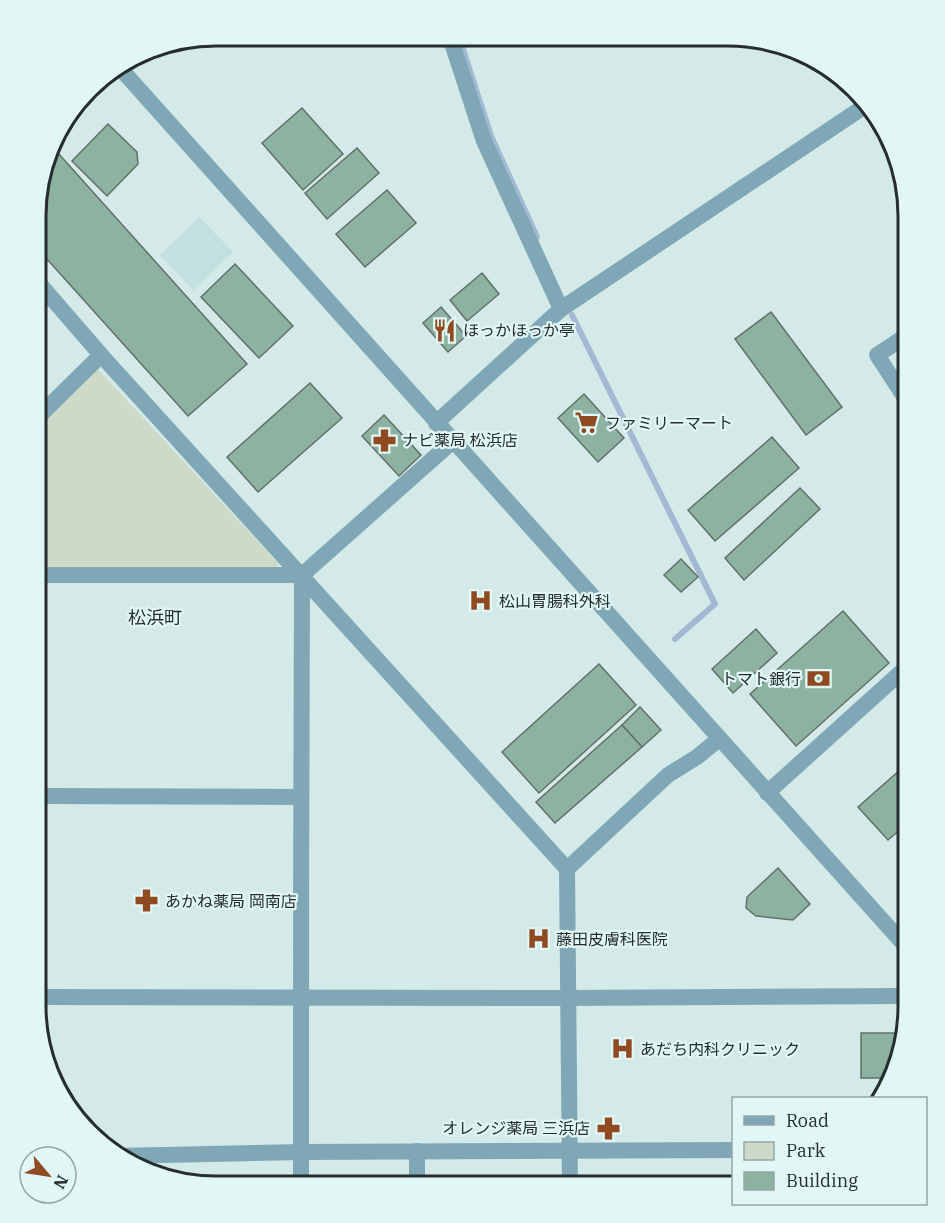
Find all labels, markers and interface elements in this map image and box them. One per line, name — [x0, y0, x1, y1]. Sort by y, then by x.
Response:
restaurant icon: ほっかほっか亭 — [432, 317, 458, 343]
place label: ほっかほっか亭 — [463, 320, 575, 340]
supermarket icon: ファミリーマート — [574, 410, 600, 436]
place label: ファミリーマート — [605, 413, 733, 433]
pharmacy icon: ナビ薬局 松浜店 — [371, 427, 397, 453]
place label: ナビ薬局 松浜店 — [402, 430, 518, 450]
hospital icon: 松山胃腸科外科 — [468, 588, 494, 614]
place label: 松山胃腸科外科 — [499, 591, 611, 611]
district label: 松浜町 — [128, 606, 182, 629]
bank icon: トマト銀行 — [806, 666, 832, 692]
place label: トマト銀行 — [721, 669, 801, 689]
pharmacy icon: あかね薬局 岡南店 — [134, 888, 160, 914]
place label: あかね薬局 岡南店 — [165, 891, 297, 911]
hospital icon: 藤田皮膚科医院 — [525, 926, 551, 952]
place label: 藤田皮膚科医院 — [556, 929, 668, 949]
hospital icon: あだち内科クリニック — [609, 1036, 635, 1062]
place label: あだち内科クリニック — [640, 1039, 800, 1059]
legend — [732, 1097, 927, 1205]
text: Road — [786, 1109, 829, 1132]
pharmacy icon: オレンジ薬局 三浜店 — [595, 1115, 621, 1141]
place label: オレンジ薬局 三浜店 — [442, 1118, 590, 1138]
text: Park — [786, 1139, 826, 1162]
north arrow — [18, 1145, 78, 1205]
text: Building — [786, 1169, 858, 1192]
text: N — [49, 1172, 73, 1193]

